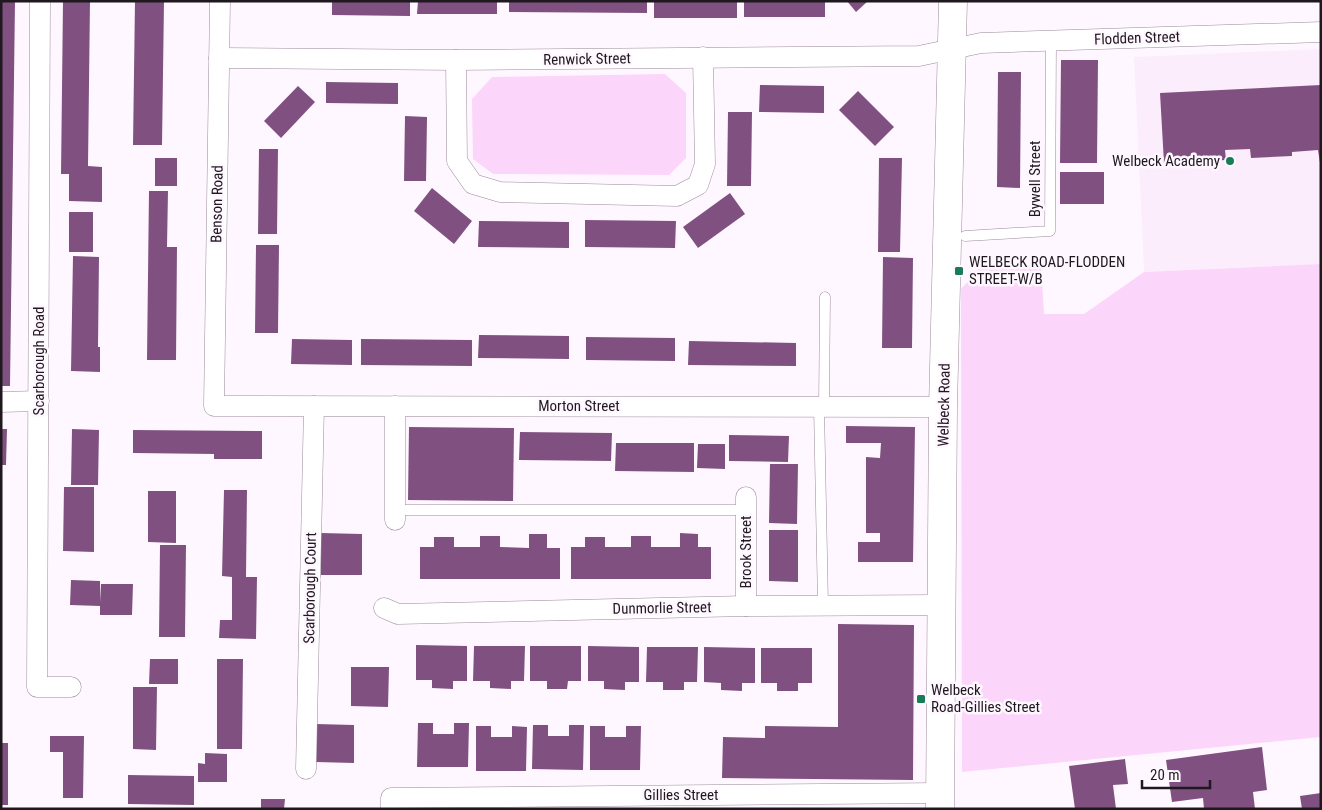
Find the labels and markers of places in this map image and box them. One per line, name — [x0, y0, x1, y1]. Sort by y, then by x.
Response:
place label: Welbeck Academy — [1112, 152, 1220, 170]
marker: Welbeck Academy — [1224, 155, 1236, 167]
place label: WELBECK ROAD-FLODDEN STREET-W/B — [969, 253, 1125, 288]
marker: WELBECK ROAD-FLODDEN STREET-W/B — [953, 265, 965, 277]
place label: Welbeck Road-Gillies Street — [931, 681, 1040, 716]
marker: Welbeck Road-Gillies Street — [915, 693, 927, 705]

